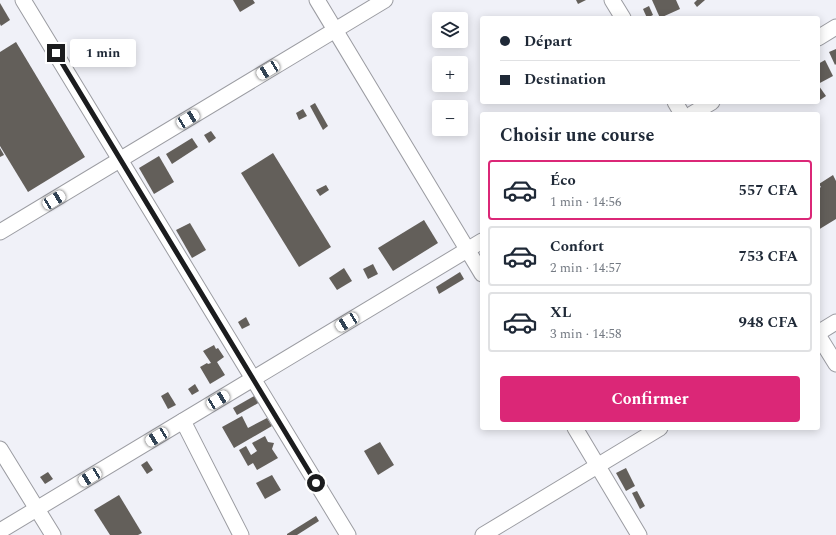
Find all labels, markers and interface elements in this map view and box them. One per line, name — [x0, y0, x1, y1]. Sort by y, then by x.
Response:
map controls — [432, 12, 468, 136]
button: layers — [432, 12, 468, 48]
text: Départ — [524, 30, 572, 53]
callout: 1 min — [70, 39, 136, 67]
text: 1 min — [86, 43, 120, 63]
route end — [47, 44, 65, 62]
button: + — [432, 56, 468, 92]
car — [255, 59, 281, 81]
text: Destination — [524, 68, 606, 91]
button: − — [432, 100, 468, 136]
car — [175, 108, 201, 130]
text: Choisir une course — [500, 122, 654, 149]
text: Éco — [550, 169, 576, 192]
icon: car — [502, 172, 538, 208]
text: 557 CFA — [739, 179, 798, 202]
car — [41, 189, 67, 211]
text: 1 min · 14:56 — [550, 192, 622, 212]
text: Confort — [550, 235, 604, 258]
icon: car — [502, 238, 538, 274]
text: 753 CFA — [739, 245, 798, 268]
text: 2 min · 14:57 — [550, 258, 622, 278]
text: XL — [550, 301, 571, 324]
icon: car — [502, 304, 538, 340]
car — [334, 311, 360, 333]
text: 948 CFA — [739, 311, 798, 334]
text: 3 min · 14:58 — [550, 324, 622, 344]
button: Confirmer — [500, 376, 800, 422]
car — [205, 389, 231, 411]
car — [144, 426, 170, 448]
car — [77, 466, 103, 488]
route start — [307, 474, 325, 492]

